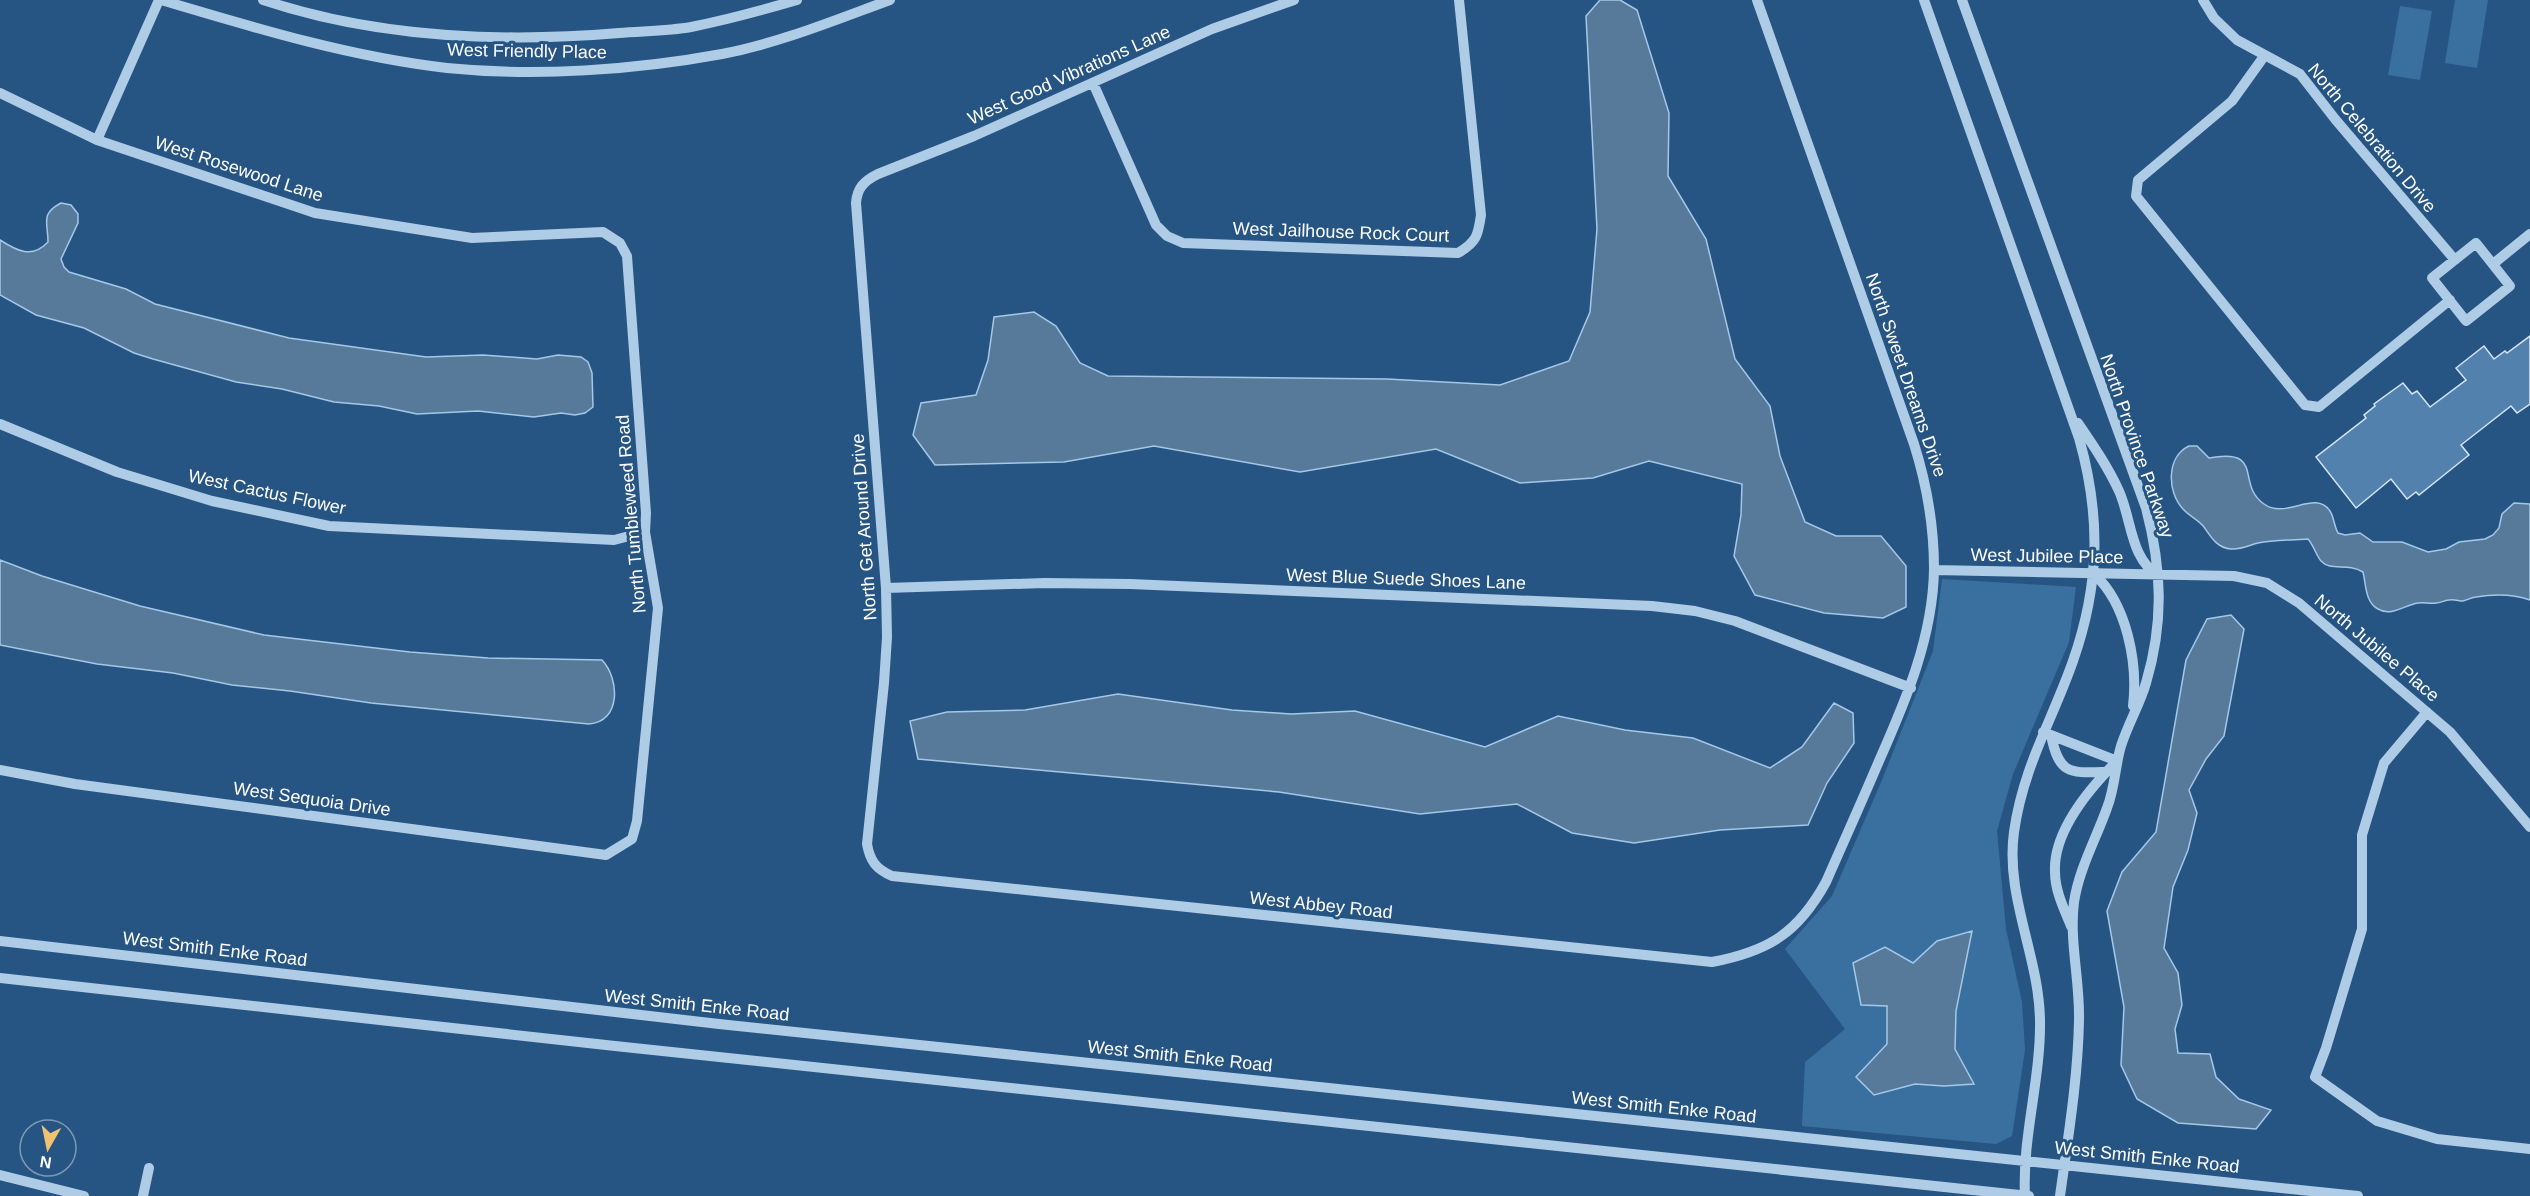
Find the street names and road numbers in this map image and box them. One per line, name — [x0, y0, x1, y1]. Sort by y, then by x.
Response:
street label: West Good Vibrations Lane — [965, 21, 1173, 129]
street label: West Friendly Place — [447, 40, 607, 62]
street label: North Celebration Drive — [2304, 60, 2440, 216]
street label: West Rosewood Lane — [152, 132, 326, 206]
street label: West Jailhouse Rock Court — [1232, 218, 1450, 246]
street label: North Sweet Dreams Drive — [1862, 271, 1950, 479]
street label: North Province Parkway — [2096, 351, 2178, 541]
street label: North Tumbleweed Road — [612, 414, 650, 614]
street label: North Get Around Drive — [847, 433, 881, 621]
street label: West Cactus Flower — [186, 466, 348, 518]
street label: West Jubilee Place — [1970, 545, 2124, 567]
street label: West Blue Suede Shoes Lane — [1286, 565, 1526, 593]
street label: North Jubilee Place — [2311, 590, 2443, 706]
street label: West Sequoia Drive — [232, 778, 392, 820]
street label: West Abbey Road — [1248, 888, 1394, 922]
street label: West Smith Enke Road — [122, 928, 308, 970]
street label: West Smith Enke Road — [604, 985, 790, 1025]
street label: West Smith Enke Road — [1087, 1036, 1273, 1076]
street label: West Smith Enke Road — [1571, 1087, 1757, 1127]
street label: West Smith Enke Road — [2054, 1137, 2240, 1177]

